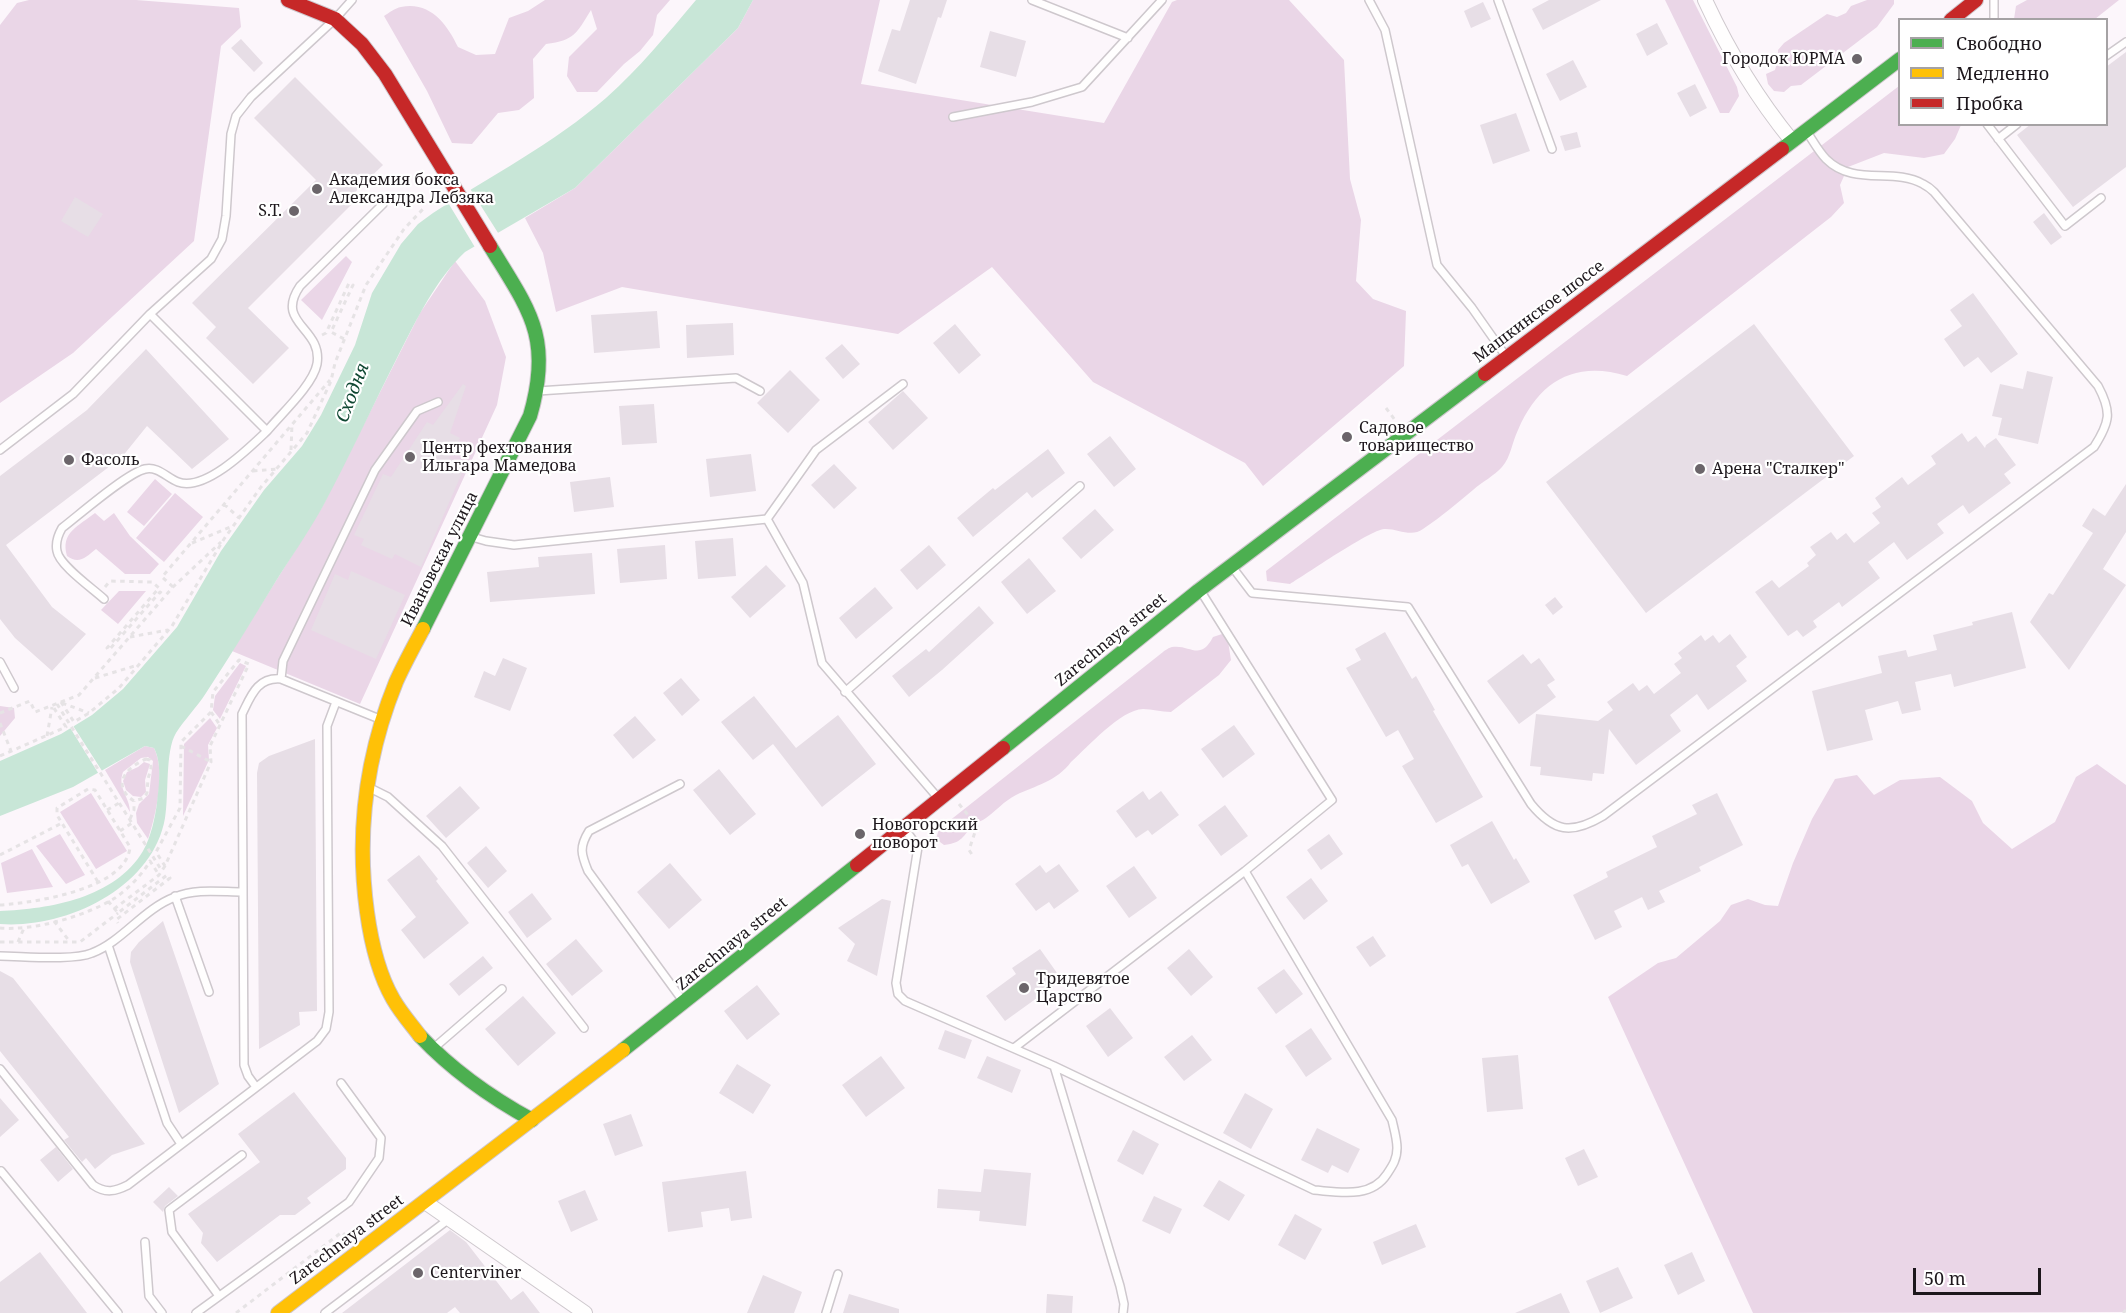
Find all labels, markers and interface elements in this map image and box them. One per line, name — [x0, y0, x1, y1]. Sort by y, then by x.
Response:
legend — [1898, 18, 2108, 126]
text: Свободно — [1956, 31, 2042, 55]
place label: Городок ЮРМА — [1722, 49, 1845, 69]
marker: Городок ЮРМА — [1850, 52, 1864, 66]
text: Медленно — [1956, 61, 2049, 85]
text: Пробка — [1956, 91, 2023, 115]
place label: Академия бокса Александра Лебзяка — [329, 170, 494, 208]
marker: Академия бокса Александра Лебзяка — [310, 182, 324, 196]
place label: S.T. — [258, 201, 282, 221]
marker: S.T. — [287, 204, 301, 218]
street label: Машкинское шоссе — [1470, 257, 1608, 367]
water label: Сходня — [332, 360, 374, 426]
place label: Садовое товарищество — [1359, 418, 1474, 456]
marker: Садовое товарищество — [1340, 430, 1354, 444]
place label: Центр фехтования Ильгара Мамедова — [422, 438, 577, 476]
place label: Фасоль — [81, 450, 139, 470]
marker: Центр фехтования Ильгара Мамедова — [403, 450, 417, 464]
marker: Фасоль — [62, 453, 76, 467]
place label: Арена "Сталкер" — [1712, 459, 1844, 479]
marker: Арена "Сталкер" — [1693, 462, 1707, 476]
street label: Ивановская улица — [398, 488, 482, 630]
street label: Zarechnaya street — [1052, 589, 1170, 691]
place label: Новогорский поворот — [872, 815, 978, 853]
marker: Новогорский поворот — [853, 827, 867, 841]
street label: Zarechnaya street — [673, 893, 791, 995]
place label: Тридевятое Царство — [1036, 969, 1130, 1007]
marker: Тридевятое Царство — [1017, 981, 1031, 995]
street label: Zarechnaya street — [287, 1191, 407, 1289]
scale bar — [1916, 1256, 2044, 1294]
place label: Centerviner — [430, 1263, 521, 1283]
marker: Centerviner — [411, 1266, 425, 1280]
text: 50 m — [1924, 1266, 1966, 1290]

